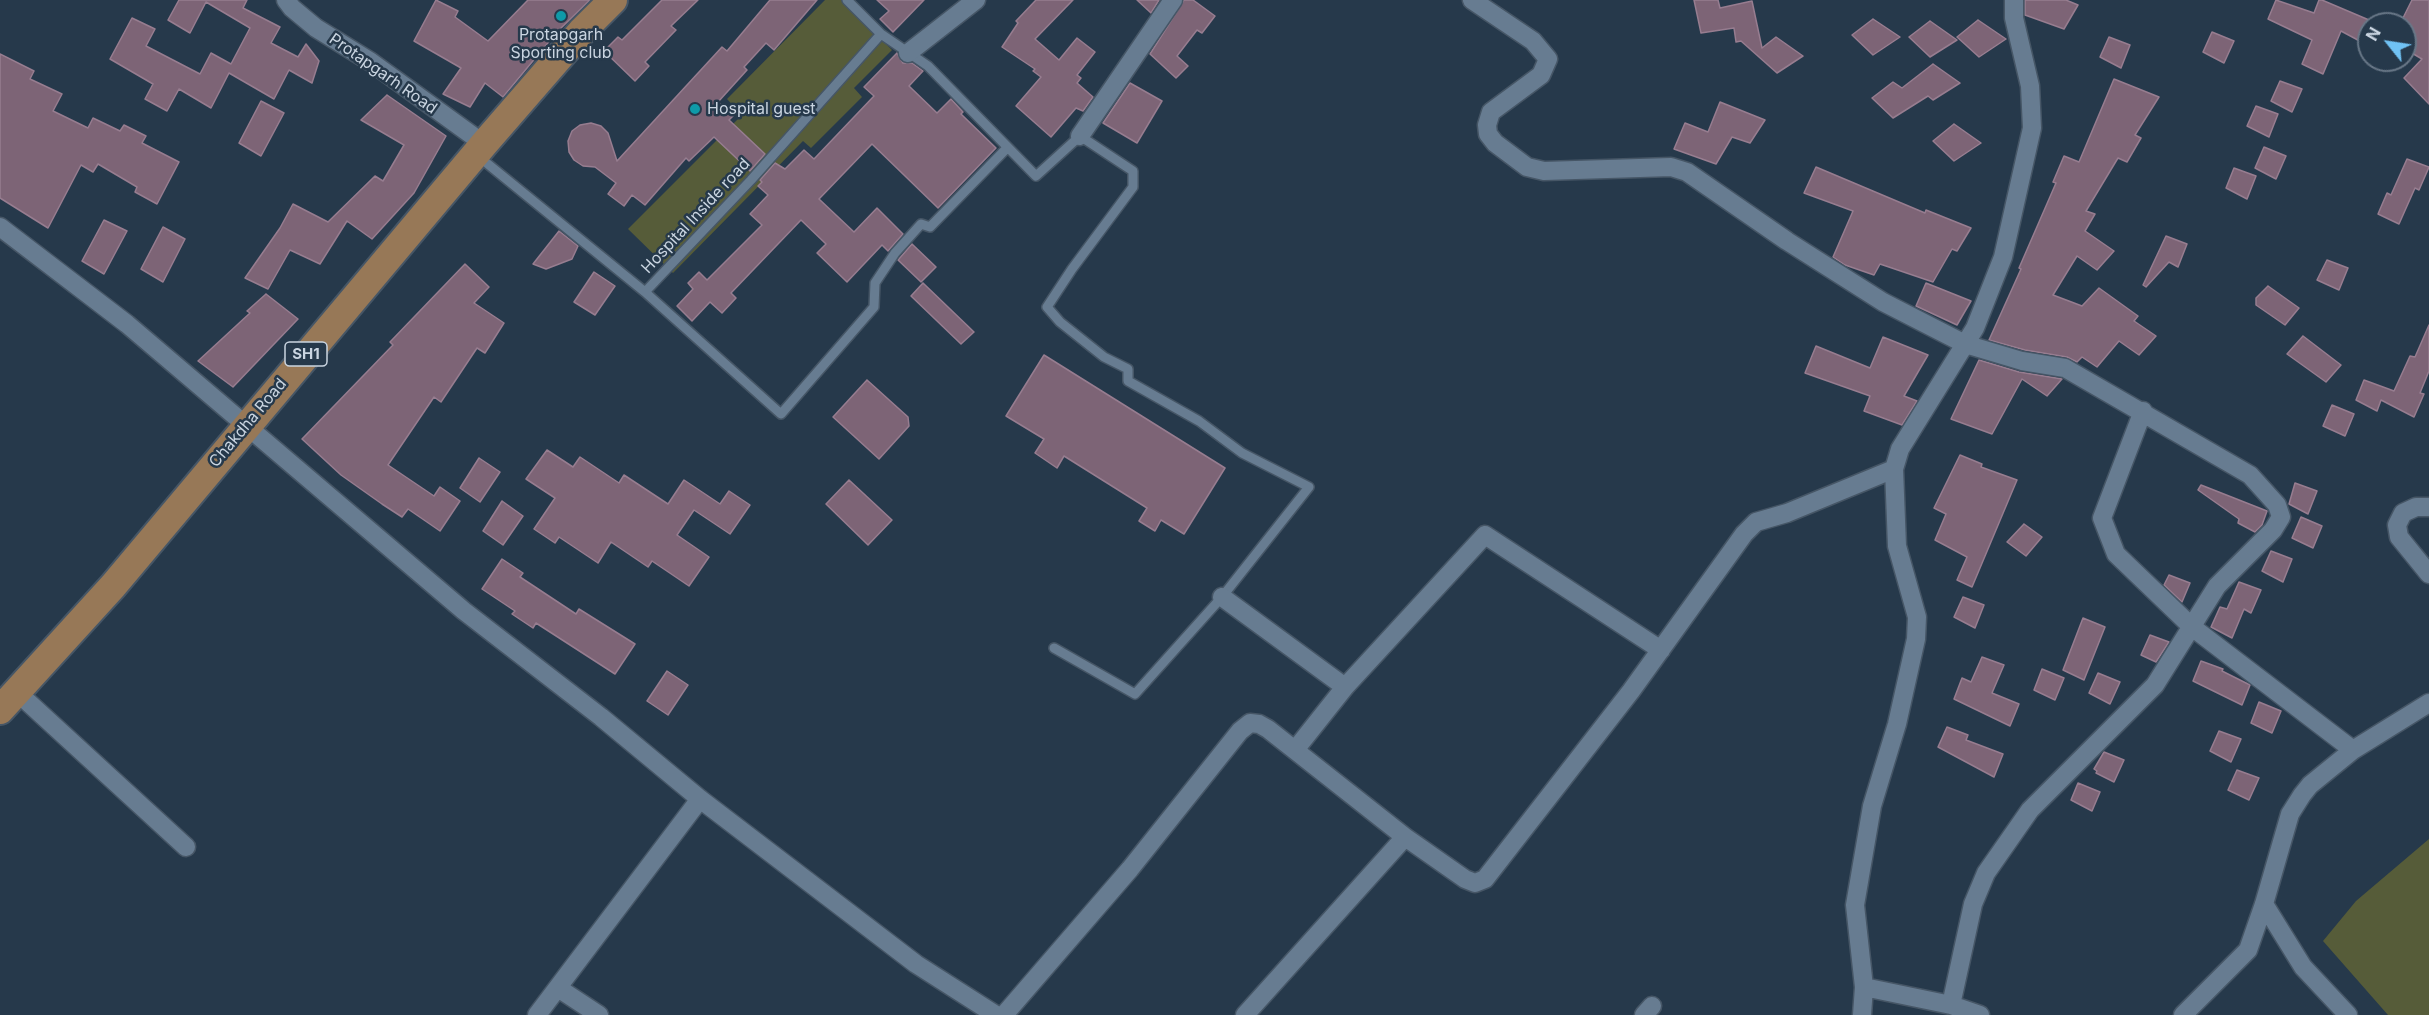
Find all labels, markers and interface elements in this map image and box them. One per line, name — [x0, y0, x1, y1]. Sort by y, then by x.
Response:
marker: Protapgarh Sporting club — [554, 9, 568, 23]
north arrow — [2357, 12, 2417, 72]
text: N — [2361, 24, 2385, 44]
place label: Protapgarh Sporting club — [510, 25, 612, 63]
street label: Protapgarh Road — [325, 30, 441, 118]
place label: Hospital guest — [707, 99, 816, 119]
marker: Hospital guest — [688, 102, 702, 116]
street label: Hospital Inside road — [638, 155, 754, 277]
road number: SH1 — [285, 342, 327, 366]
street label: Chakdha Road — [205, 375, 291, 471]

